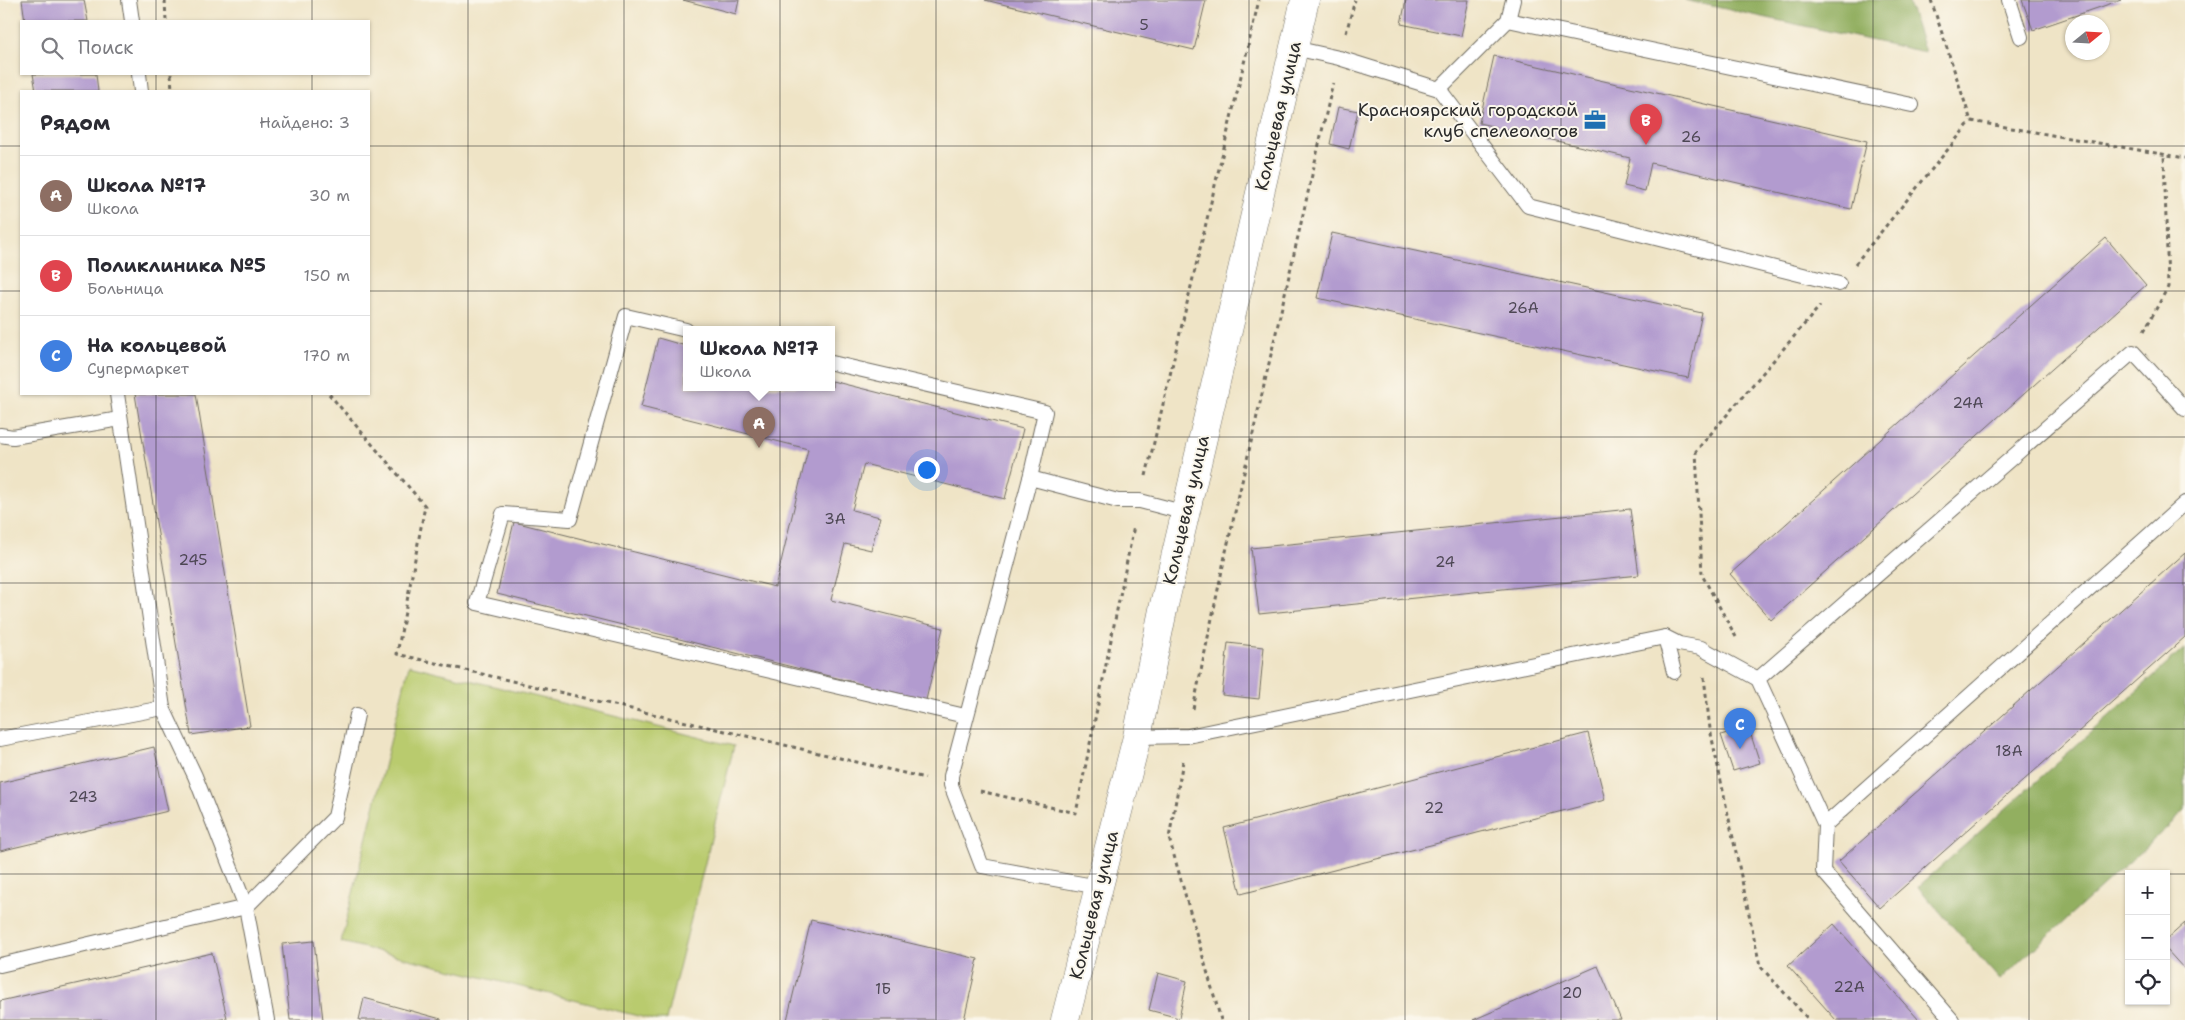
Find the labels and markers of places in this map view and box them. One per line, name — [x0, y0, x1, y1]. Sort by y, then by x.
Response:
place label: Красноярский городской клуб спелеологов — [1358, 98, 1578, 143]
pin: B — [1630, 104, 1662, 145]
office icon: Красноярский городской клуб спелеологов — [1582, 107, 1608, 133]
pin: A — [743, 407, 775, 448]
pin: C — [1724, 708, 1756, 749]

